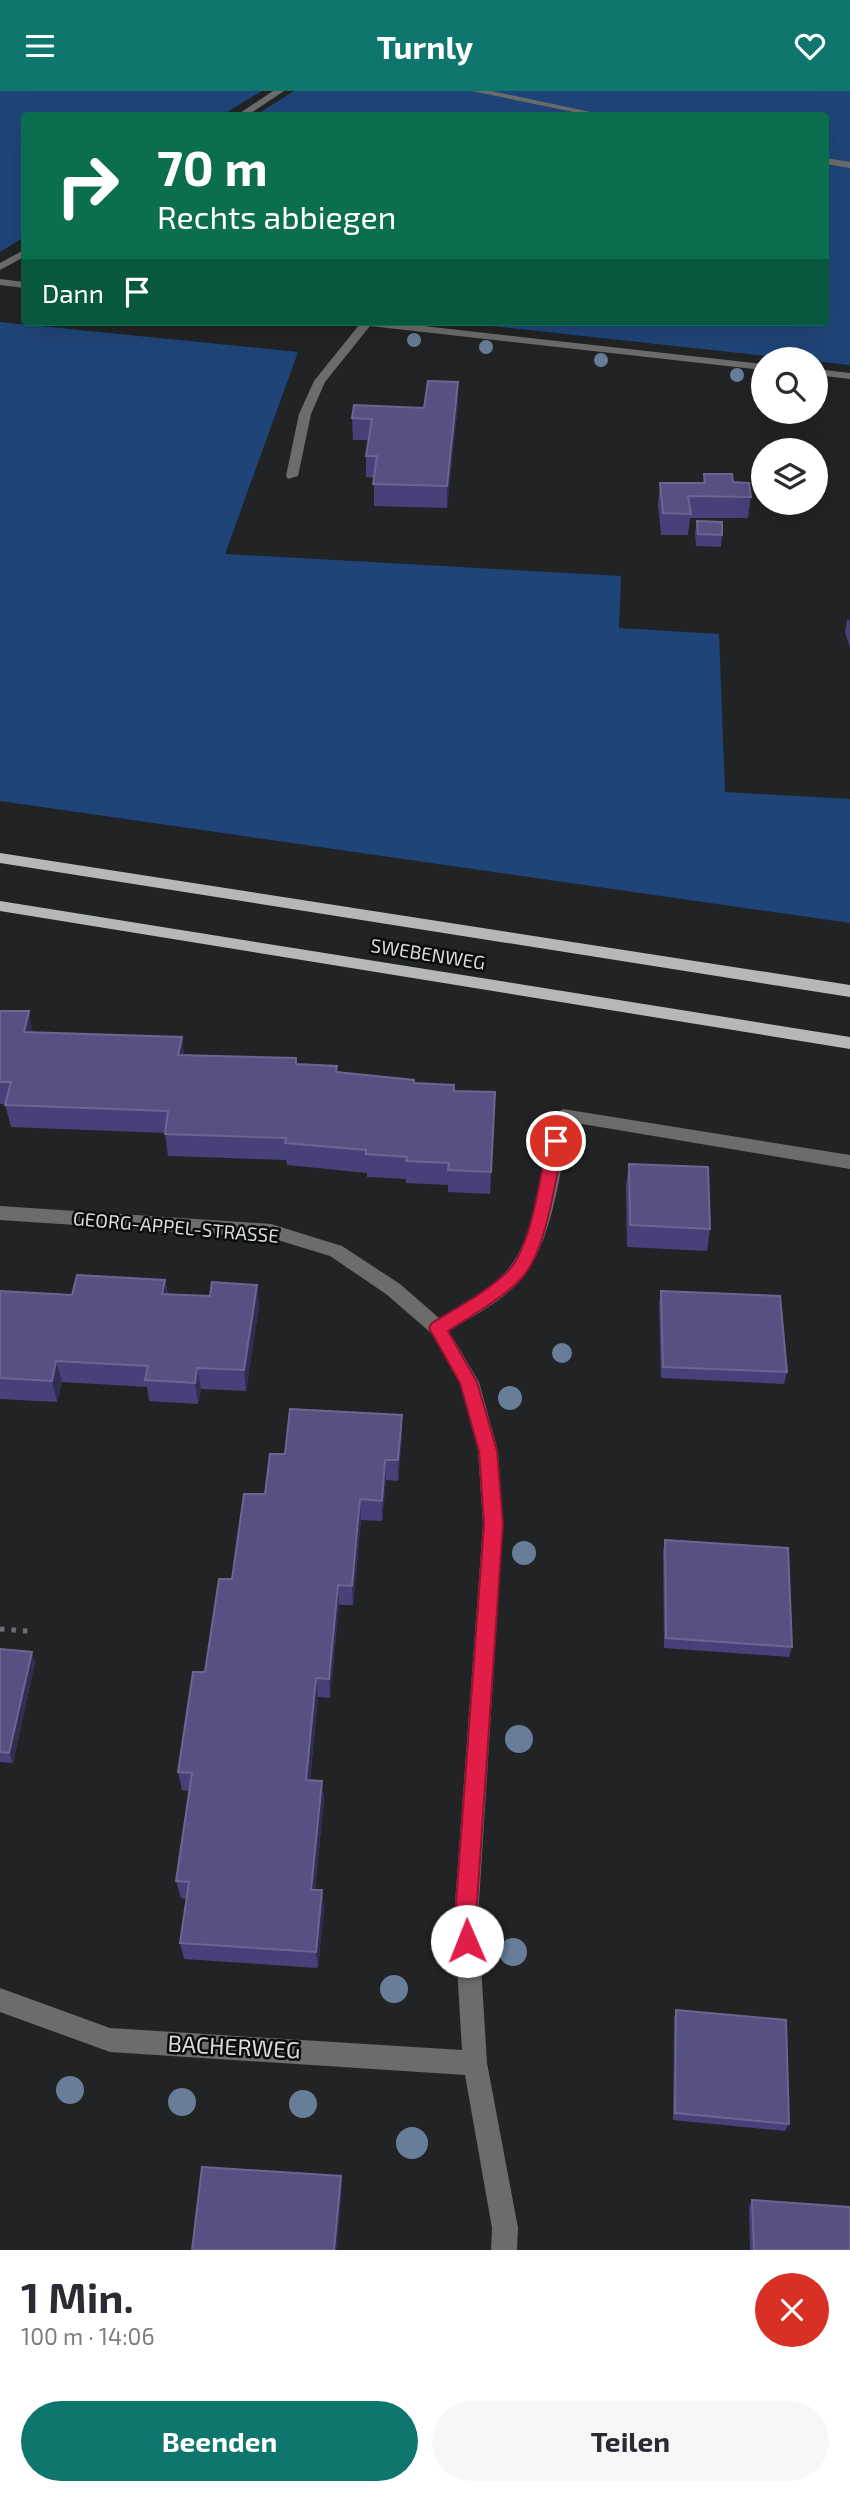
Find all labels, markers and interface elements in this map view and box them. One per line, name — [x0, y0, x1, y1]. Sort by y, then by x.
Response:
icon: menu — [21, 27, 59, 65]
text: Turnly — [377, 27, 473, 65]
icon: heart — [791, 27, 829, 65]
text: 70 m — [157, 137, 268, 196]
icon: right — [42, 140, 133, 231]
text: Rechts abbiegen — [157, 197, 396, 235]
icon: arrive — [118, 273, 156, 311]
text: Dann — [42, 277, 104, 308]
map controls — [751, 347, 828, 515]
button: search — [751, 347, 828, 424]
button: layers — [751, 438, 828, 515]
street label: SWEBENWEG — [369, 933, 487, 974]
pin — [526, 1111, 586, 1171]
icon: arrive — [537, 1122, 575, 1160]
street label: GEORG-APPEL-STRASSE — [72, 1206, 280, 1247]
position arrow — [430, 1904, 504, 1978]
street label: BACHERWEG — [167, 2029, 301, 2063]
text: 1 Min. — [21, 2271, 134, 2321]
button: close — [755, 2273, 829, 2347]
text: 100 m · 14:06 — [21, 2322, 155, 2350]
button: Beenden — [21, 2401, 418, 2481]
button: Teilen — [432, 2401, 829, 2481]

